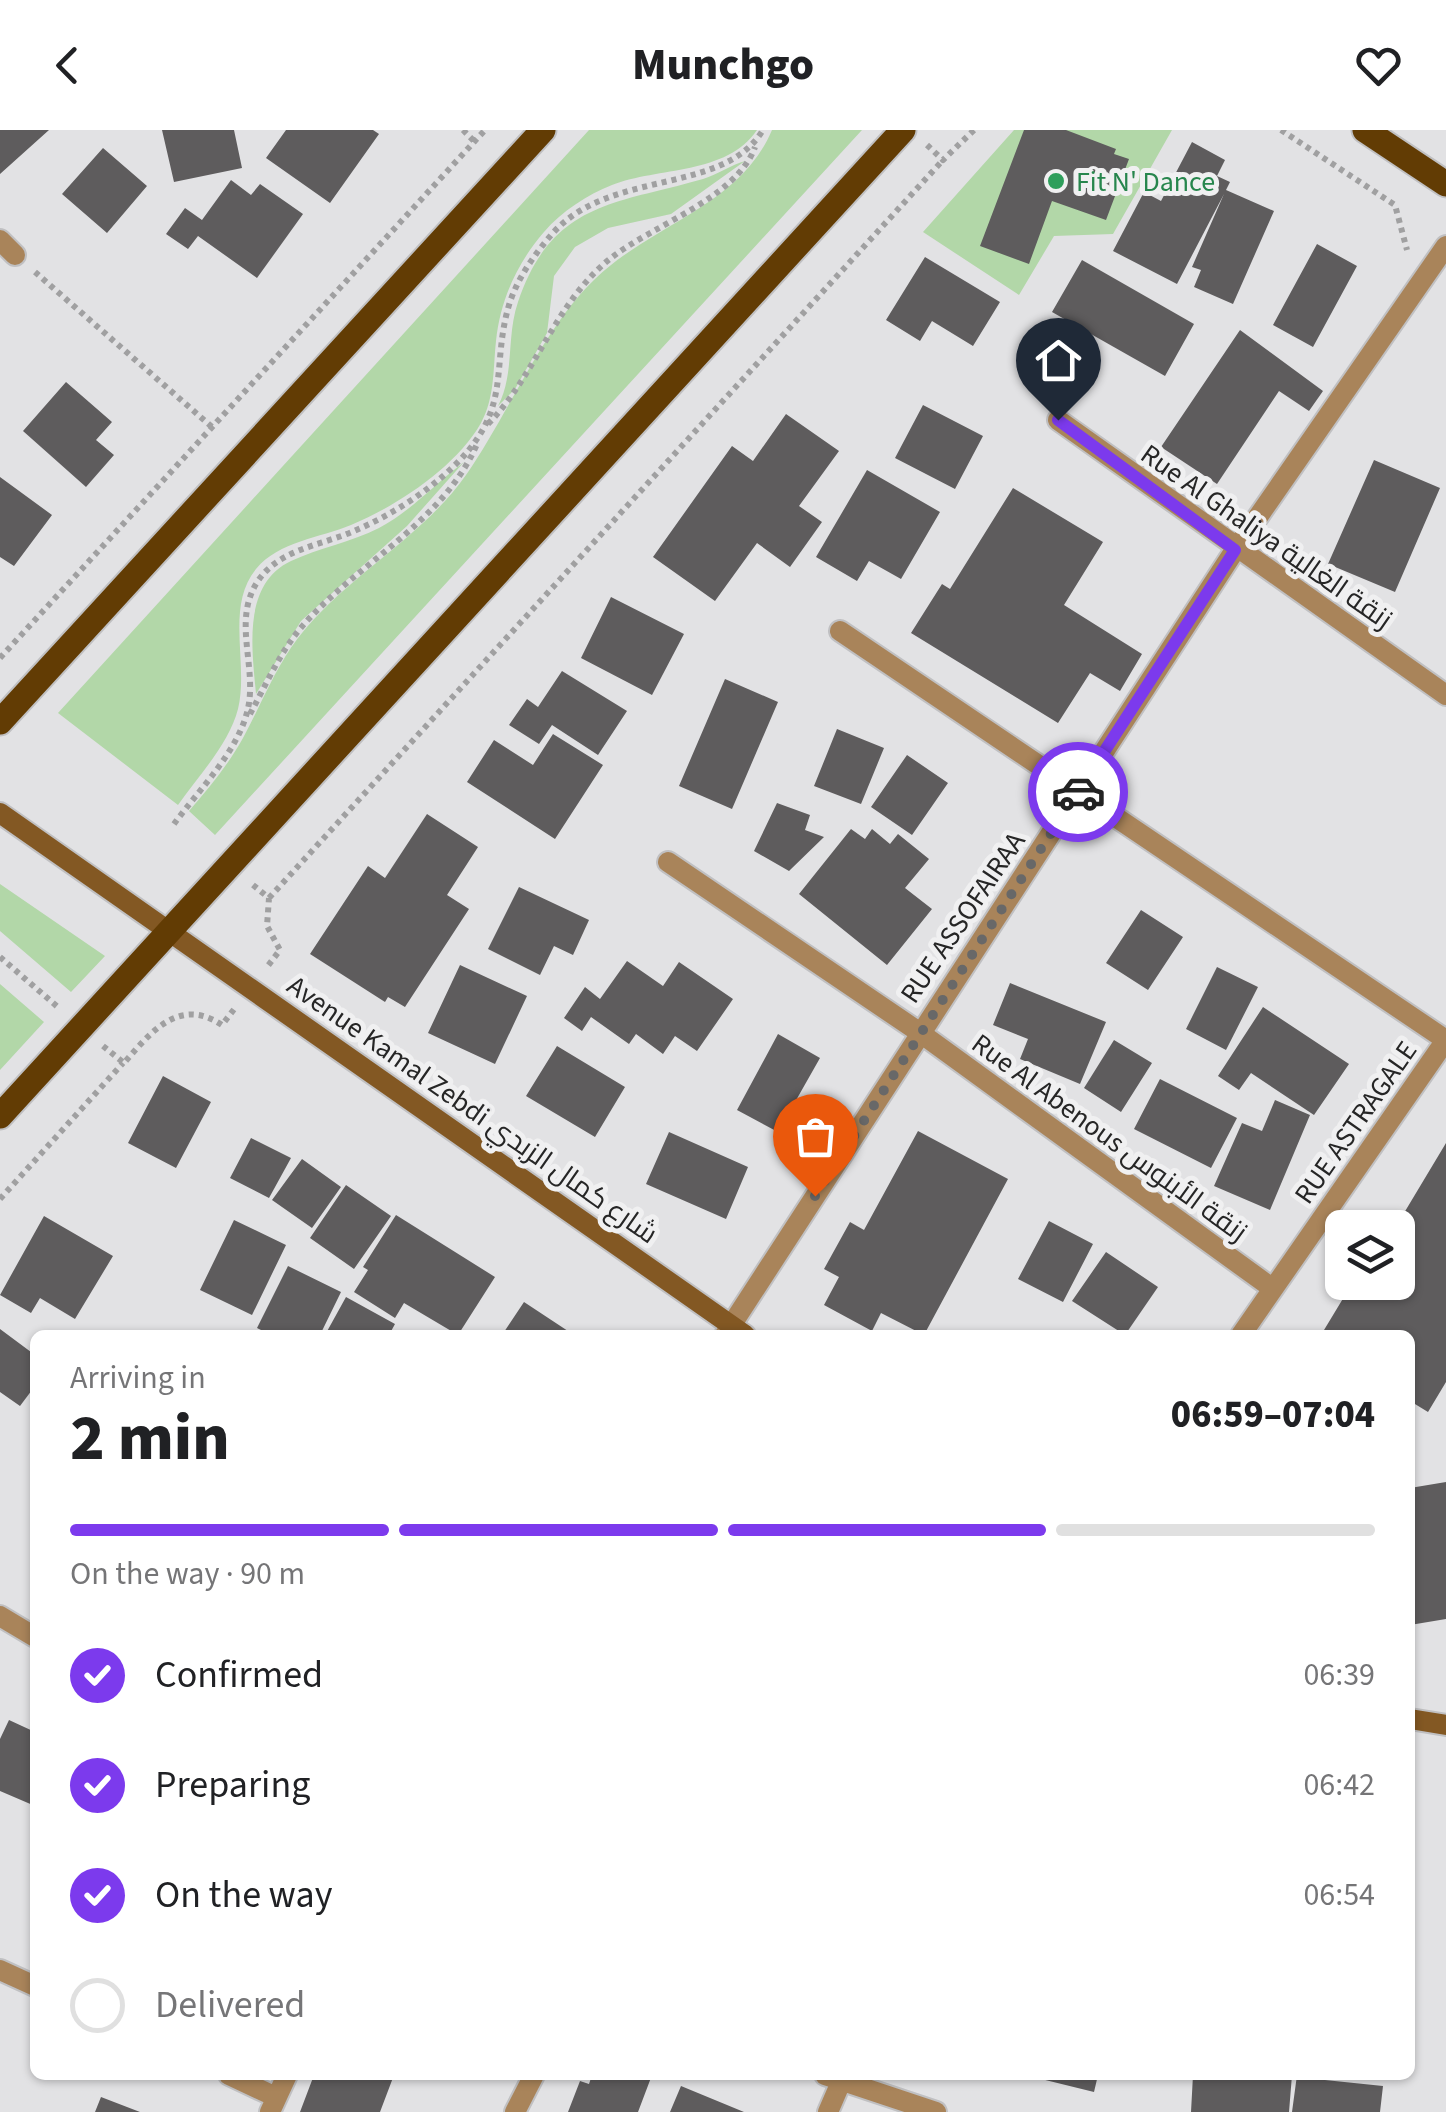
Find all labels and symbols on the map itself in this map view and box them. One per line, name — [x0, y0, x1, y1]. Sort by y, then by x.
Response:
place label: Fit N' Dance — [1076, 162, 1215, 202]
marker: Fit N' Dance — [1045, 170, 1067, 192]
pin — [1016, 318, 1101, 421]
street label: Rue Al Ghaliya زنقة الغالية — [1132, 435, 1401, 639]
courier — [1028, 742, 1128, 842]
street label: RUE ASSOFAIRAA — [891, 823, 1036, 1011]
street label: Avenue Kamal Zebdi شارع كمال الزبدي — [278, 966, 666, 1254]
street label: Rue Al Abenous زنقة الأبنوس — [963, 1024, 1256, 1252]
street label: RUE ASTRAGALE — [1285, 1033, 1427, 1212]
pin — [773, 1094, 858, 1197]

